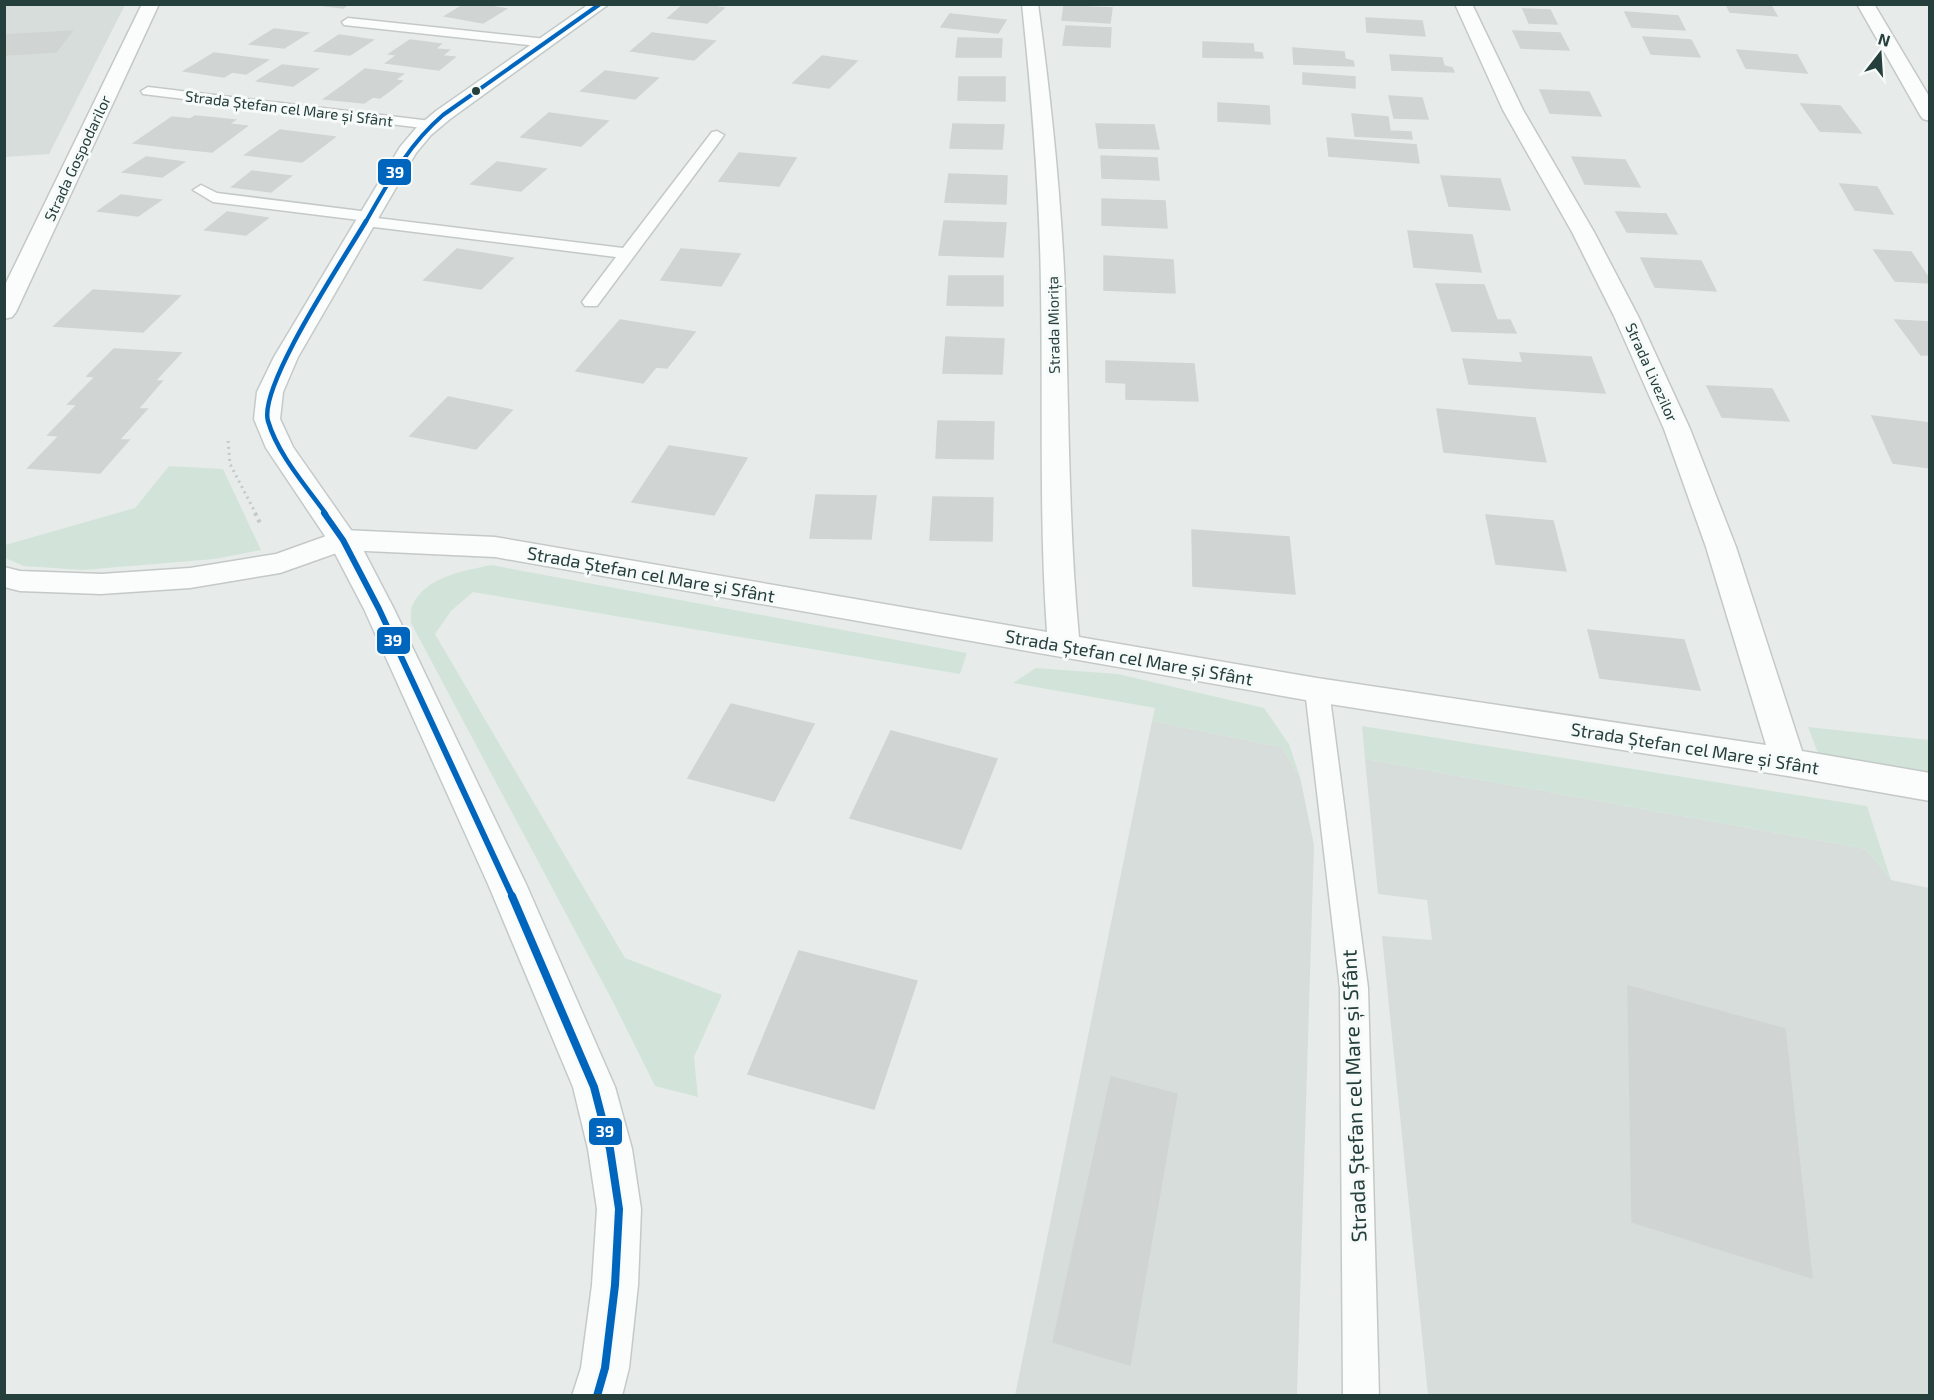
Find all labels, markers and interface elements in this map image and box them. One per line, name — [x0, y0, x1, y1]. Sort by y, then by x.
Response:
north arrow — [1850, 24, 1910, 84]
text: N — [1876, 28, 1893, 50]
unlabelled marker — [470, 85, 482, 97]
street label: Strada Ștefan cel Mare și Sfânt — [184, 86, 394, 132]
street label: Strada Gospodarilor — [40, 92, 114, 224]
line badge: 39 — [377, 158, 412, 186]
text: 39 — [386, 162, 404, 181]
street label: Strada Miorița — [1043, 276, 1065, 374]
street label: Strada Livezilor — [1622, 320, 1682, 424]
street label: Strada Ștefan cel Mare și Sfânt — [525, 541, 777, 608]
street label: Strada Ștefan cel Mare și Sfânt — [1003, 624, 1255, 691]
line badge: 39 — [376, 626, 411, 655]
text: 39 — [384, 630, 402, 649]
street label: Strada Ștefan cel Mare și Sfânt — [1569, 717, 1821, 780]
street label: Strada Ștefan cel Mare și Sfânt — [1335, 949, 1373, 1243]
line badge: 39 — [588, 1117, 623, 1146]
text: 39 — [596, 1121, 614, 1140]

